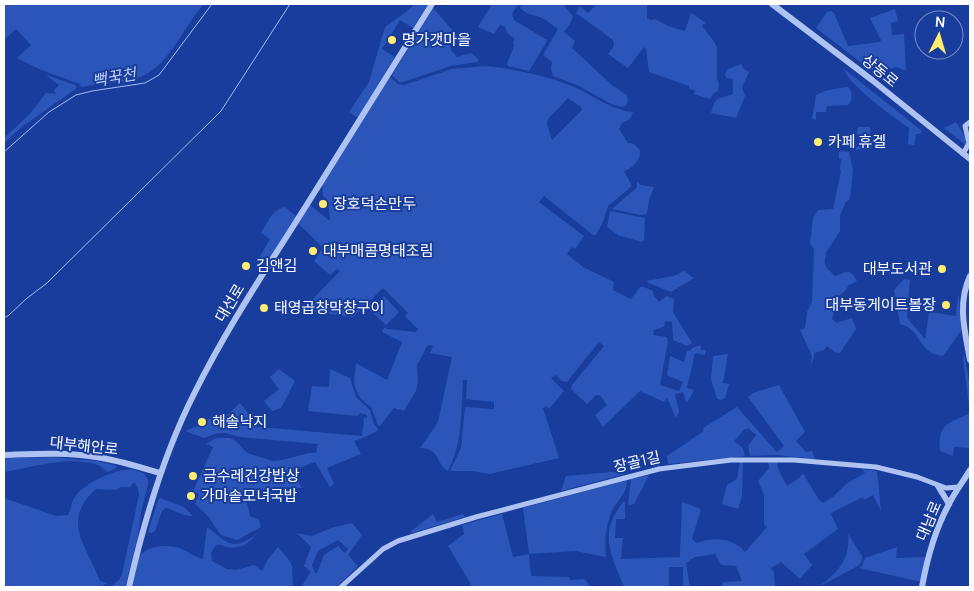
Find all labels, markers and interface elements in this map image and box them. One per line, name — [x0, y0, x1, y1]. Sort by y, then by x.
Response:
north arrow — [914, 10, 964, 60]
text: N — [934, 12, 946, 31]
place label: 명가갯마을 — [402, 29, 471, 50]
marker: 명가갯마을 — [386, 34, 398, 46]
street label: 상동로 — [858, 49, 903, 92]
water label: 뻑꾹천 — [90, 62, 140, 92]
place label: 카페 휴겔 — [828, 131, 886, 152]
marker: 카페 휴겔 — [812, 136, 824, 148]
place label: 장호덕손만두 — [333, 193, 416, 214]
marker: 장호덕손만두 — [317, 198, 329, 210]
place label: 대부매콤명태조림 — [323, 240, 433, 261]
marker: 대부매콤명태조림 — [307, 245, 319, 257]
place label: 김앤김 — [256, 255, 297, 276]
place label: 대부도서관 — [863, 258, 932, 279]
marker: 김앤김 — [240, 260, 252, 272]
marker: 대부도서관 — [936, 263, 948, 275]
street label: 대선로 — [210, 280, 249, 326]
place label: 대부동게이트볼장 — [826, 294, 936, 315]
place label: 태영곱창막창구이 — [274, 297, 384, 318]
marker: 대부동게이트볼장 — [940, 299, 952, 311]
marker: 태영곱창막창구이 — [258, 302, 270, 314]
place label: 해솔낙지 — [212, 411, 267, 432]
marker: 해솔낙지 — [196, 416, 208, 428]
street label: 대부해안로 — [49, 431, 119, 460]
street label: 장골1길 — [611, 446, 662, 477]
place label: 금수레건강밥상 — [203, 465, 300, 486]
marker: 금수레건강밥상 — [187, 470, 199, 482]
place label: 가마솥모녀국밥 — [201, 485, 298, 506]
marker: 가마솥모녀국밥 — [185, 490, 197, 502]
street label: 대남로 — [911, 498, 946, 544]

